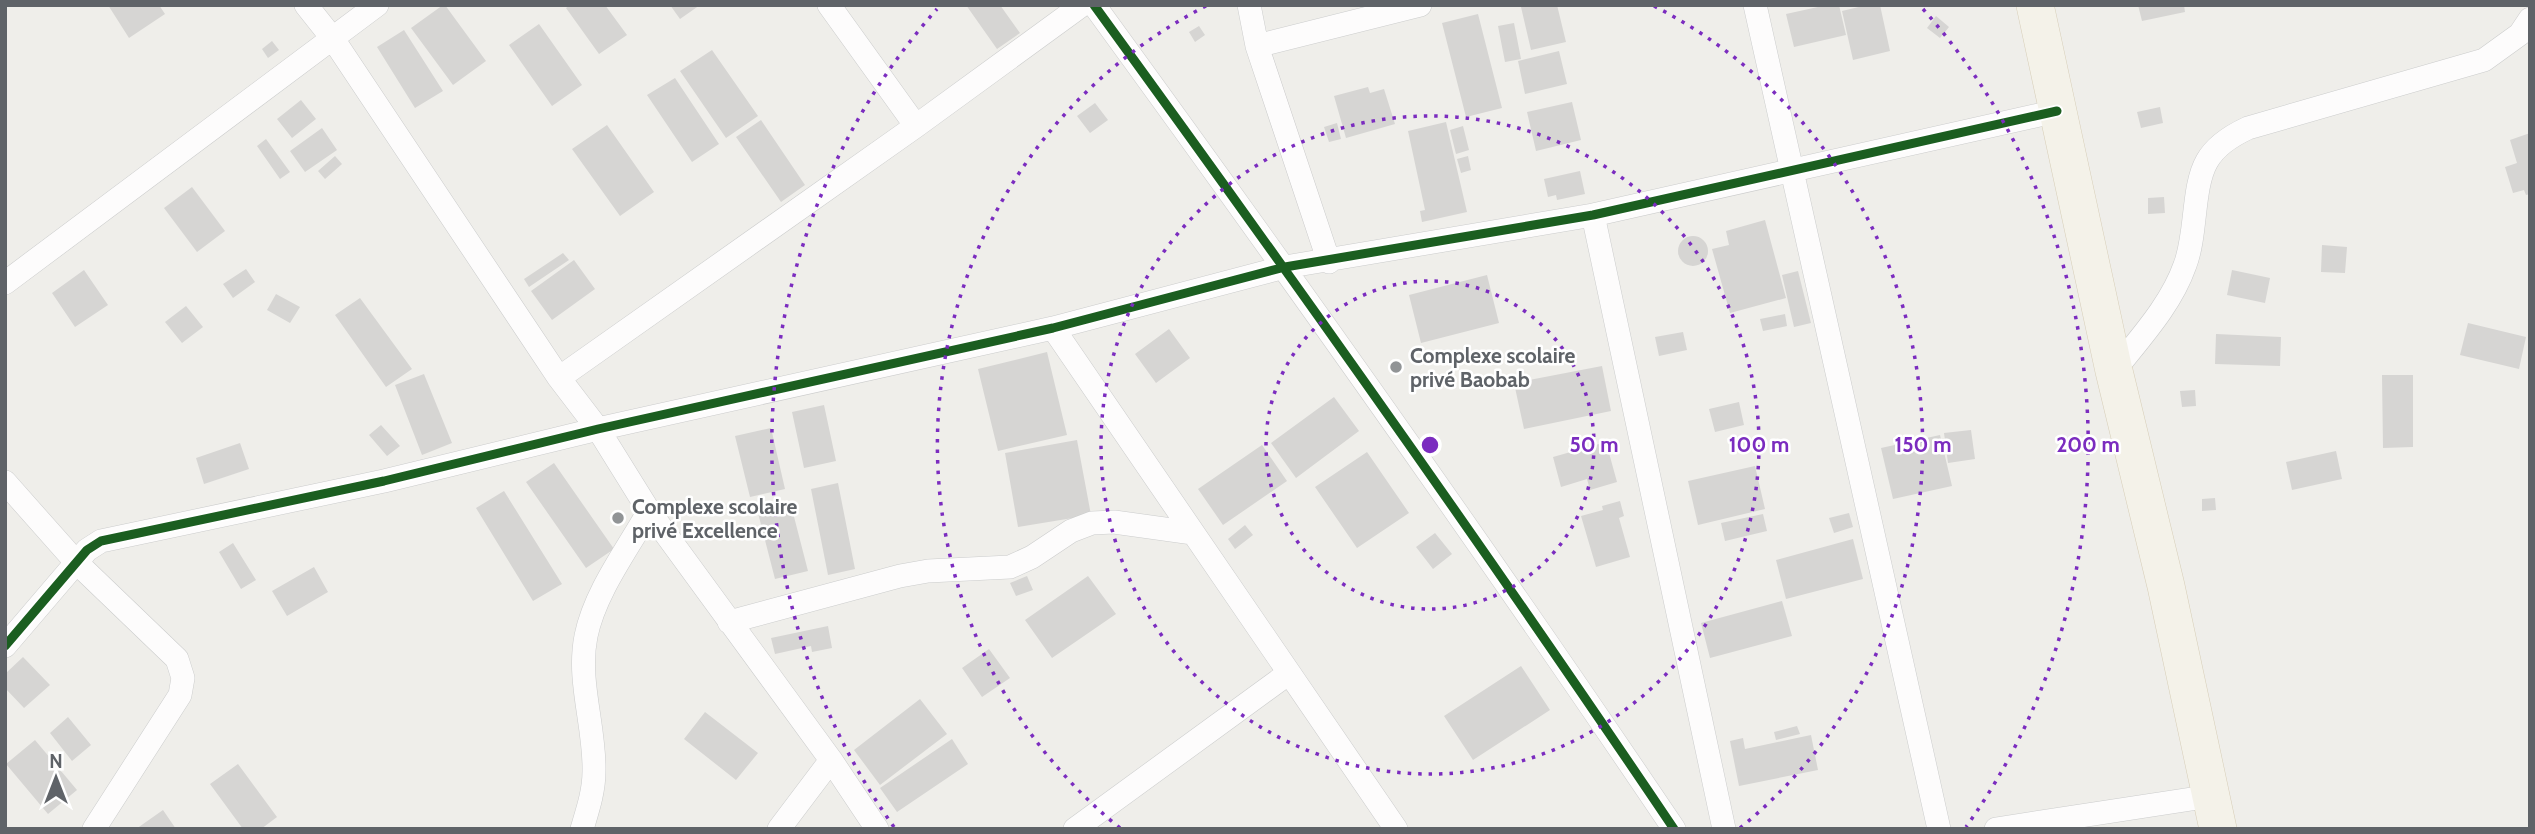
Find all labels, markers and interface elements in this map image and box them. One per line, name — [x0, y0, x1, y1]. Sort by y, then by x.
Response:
place label: Complexe scolaire privé Baobab — [1410, 343, 1576, 392]
marker: Complexe scolaire privé Baobab — [1388, 359, 1404, 375]
text: 50 m — [1569, 432, 1619, 457]
text: 100 m — [1729, 432, 1789, 457]
text: 150 m — [1895, 432, 1951, 457]
text: 200 m — [2056, 432, 2120, 457]
centre of rings — [1418, 433, 1442, 457]
place label: Complexe scolaire privé Excellence — [632, 494, 798, 543]
marker: Complexe scolaire privé Excellence — [610, 510, 626, 526]
north arrow — [21, 743, 91, 813]
text: N — [49, 750, 63, 773]

